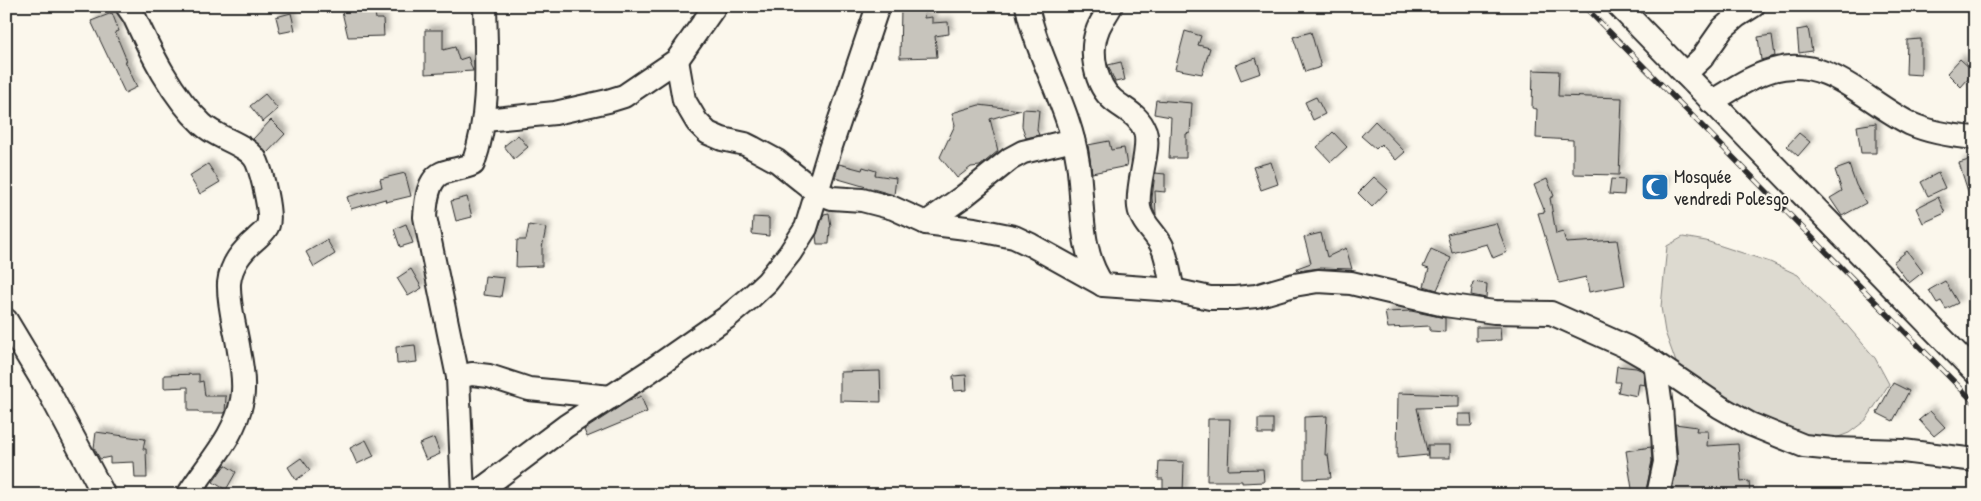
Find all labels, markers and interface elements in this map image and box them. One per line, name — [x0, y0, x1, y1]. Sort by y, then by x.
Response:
place label: Mosquée vendredi Polesgo — [1674, 163, 1789, 211]
mosque icon: Mosquée vendredi Polesgo — [1640, 172, 1670, 202]

